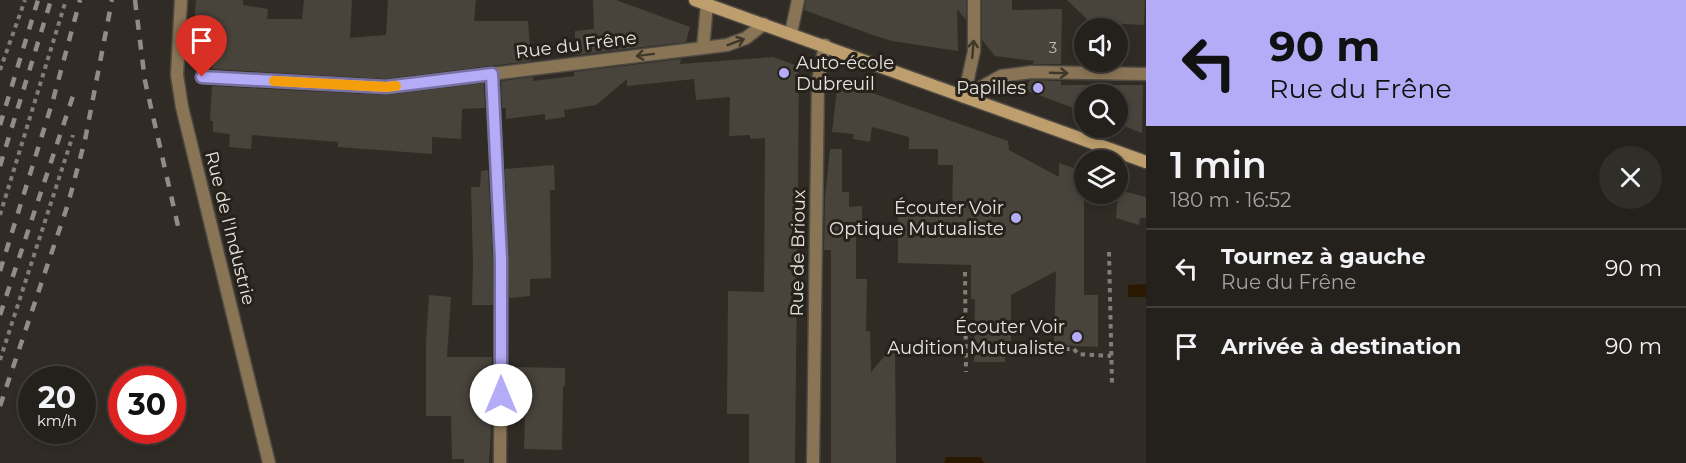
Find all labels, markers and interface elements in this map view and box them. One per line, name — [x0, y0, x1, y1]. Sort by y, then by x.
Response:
pin — [176, 15, 227, 77]
map controls — [1074, 18, 1128, 204]
button: sound — [1074, 18, 1128, 72]
text: 90 m — [1269, 20, 1380, 72]
icon: arrive — [185, 24, 218, 57]
icon: left — [1170, 24, 1248, 102]
street label: Rue du Frêne — [514, 27, 638, 63]
one-way arrow — [726, 35, 745, 46]
house number: 3 — [1049, 38, 1057, 57]
one-way arrow — [968, 39, 979, 59]
one-way arrow — [635, 50, 655, 61]
place label: Auto-école Dubreuil — [796, 52, 894, 95]
marker: Auto-école Dubreuil — [777, 66, 791, 80]
one-way arrow — [1049, 68, 1069, 79]
text: Rue du Frêne — [1269, 72, 1452, 105]
place label: Papilles — [956, 77, 1026, 99]
marker: Papilles — [1031, 81, 1045, 95]
button: search — [1074, 84, 1128, 138]
text: 1 min — [1170, 143, 1267, 187]
button: close — [1599, 146, 1662, 209]
street label: Rue de l'Industrie — [200, 149, 260, 307]
button: layers — [1074, 150, 1128, 204]
text: 180 m · 16:52 — [1170, 188, 1291, 212]
street label: Rue de Brioux — [786, 189, 810, 317]
place label: Écouter Voir Optique Mutualiste — [829, 197, 1004, 240]
marker: Écouter Voir Optique Mutualiste — [1009, 211, 1023, 225]
text: Tournez à gauche — [1221, 243, 1426, 270]
icon: left — [1170, 252, 1203, 285]
text: 90 m — [1605, 255, 1662, 282]
text: Rue du Frêne — [1221, 270, 1356, 294]
place label: Écouter Voir Audition Mutualiste — [887, 316, 1065, 359]
marker: Écouter Voir Audition Mutualiste — [1070, 330, 1084, 344]
icon: arrive — [1170, 330, 1203, 363]
text: Arrivée à destination — [1221, 333, 1461, 360]
text: 90 m — [1605, 333, 1662, 360]
position arrow — [469, 363, 533, 427]
speed limit sign: 30 — [108, 366, 186, 444]
text: 20 — [38, 379, 76, 416]
text: km/h — [37, 411, 77, 430]

